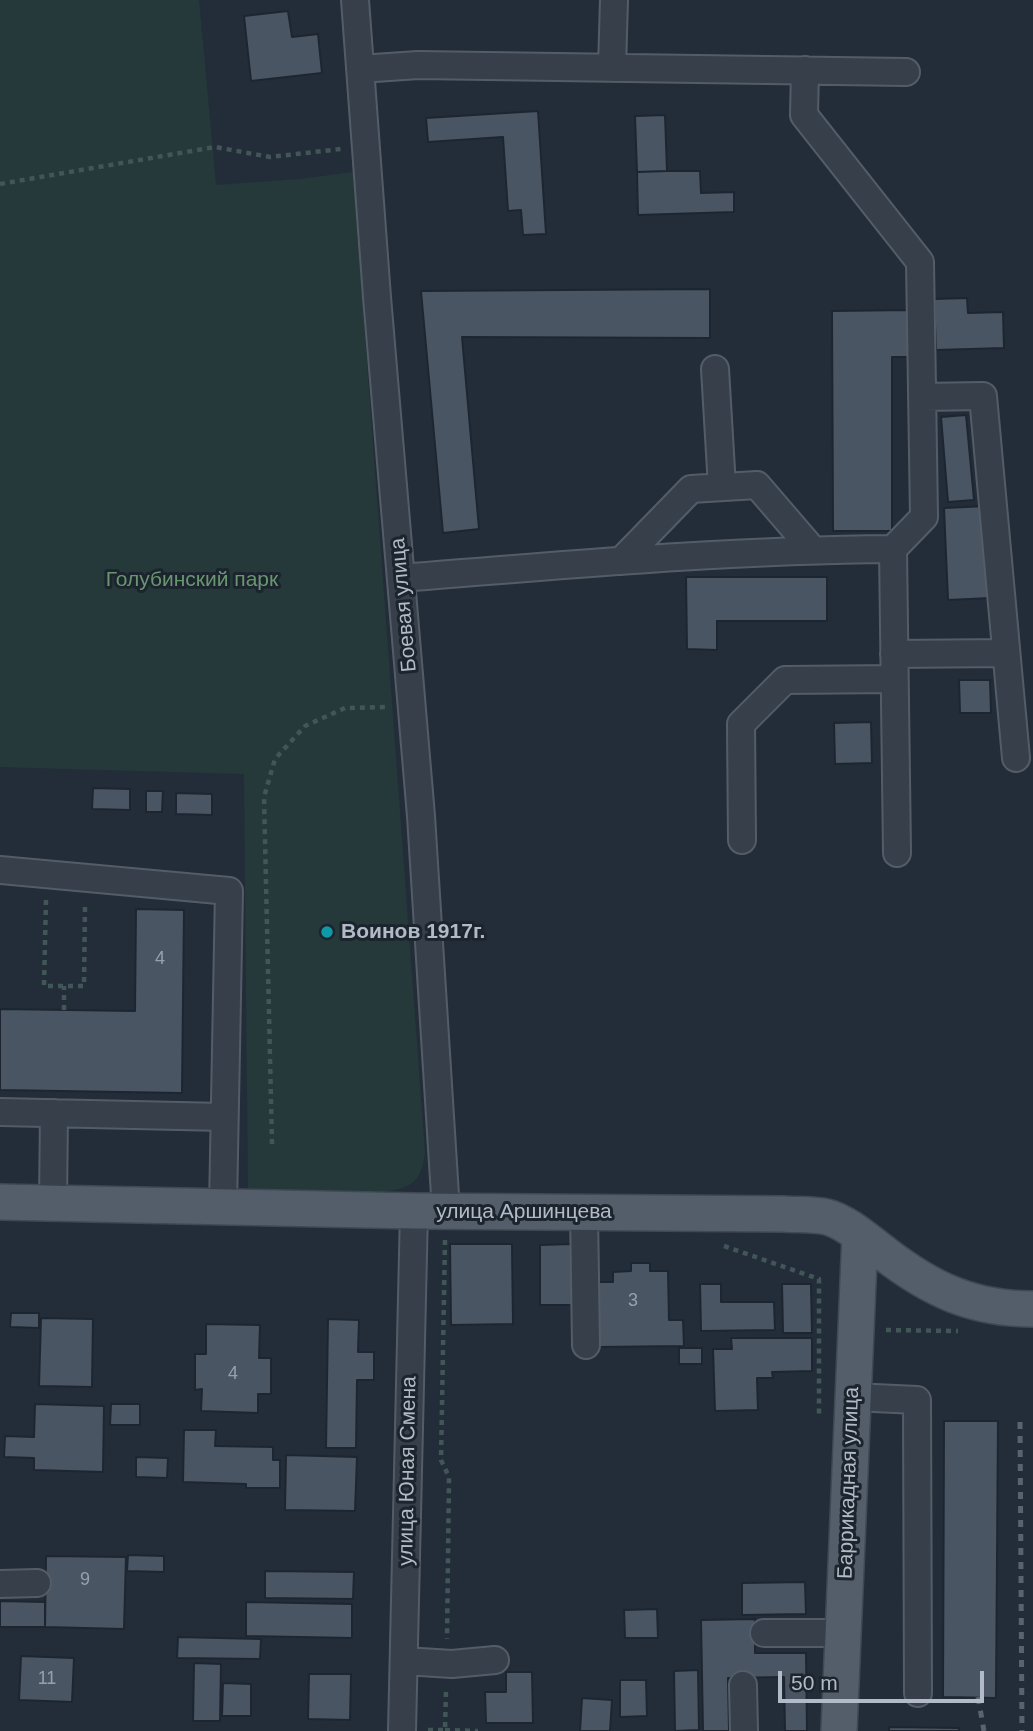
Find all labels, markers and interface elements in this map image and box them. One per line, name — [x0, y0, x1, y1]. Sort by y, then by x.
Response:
street label: Боевая улица — [386, 537, 422, 673]
park label: Голубинский парк — [106, 567, 278, 593]
place label: Воинов 1917г. — [341, 919, 485, 945]
marker: Воинов 1917г. — [319, 924, 335, 940]
house number: 4 — [155, 948, 165, 970]
street label: улица Аршинцева — [436, 1199, 612, 1225]
house number: 3 — [628, 1290, 638, 1312]
house number: 4 — [228, 1363, 238, 1385]
street label: улица Юная Смена — [394, 1376, 422, 1566]
street label: Баррикадная улица — [833, 1386, 865, 1580]
house number: 9 — [80, 1569, 90, 1591]
scale bar — [781, 1658, 988, 1702]
house number: 11 — [38, 1668, 56, 1690]
text: 50 m — [791, 1671, 838, 1694]

